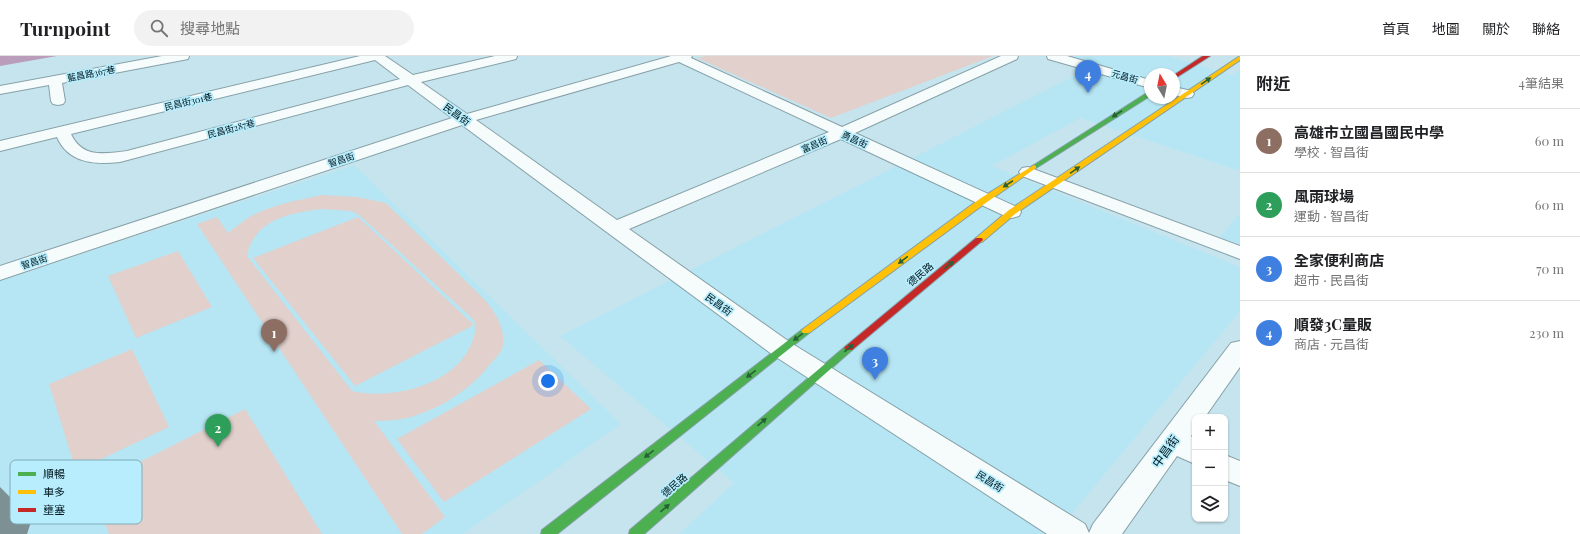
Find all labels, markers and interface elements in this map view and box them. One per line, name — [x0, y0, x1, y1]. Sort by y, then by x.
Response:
search box — [134, 10, 414, 46]
text: Turnpoint — [20, 15, 110, 41]
icon: search — [148, 17, 170, 39]
text: 搜尋地點 — [180, 18, 240, 38]
text: 首頁 — [1382, 19, 1410, 38]
text: 地圖 — [1432, 19, 1460, 38]
text: 關於 — [1482, 19, 1510, 38]
text: 聯絡 — [1532, 19, 1560, 38]
pin: 4 — [1075, 60, 1101, 93]
street label: 藍昌路367巷 — [66, 62, 116, 84]
street label: 元昌街 — [1110, 67, 1140, 85]
north arrow — [1144, 68, 1180, 104]
text: 附近 — [1256, 72, 1290, 94]
text: 4筆結果 — [1519, 74, 1564, 91]
one-way arrow — [1201, 77, 1211, 85]
street label: 民昌街301巷 — [163, 90, 213, 112]
street label: 民昌街 — [441, 100, 473, 128]
one-way arrow — [1112, 110, 1122, 118]
street label: 民昌街287巷 — [206, 116, 256, 140]
text: 高雄市立國昌國民中學 — [1294, 122, 1444, 142]
street label: 勇昌街 — [840, 128, 870, 150]
text: 1 — [1267, 132, 1271, 149]
text: 60 m — [1535, 132, 1564, 149]
street label: 富昌街 — [799, 133, 829, 155]
text: 學校 · 智昌街 — [1294, 143, 1369, 160]
street label: 智昌街 — [326, 149, 356, 169]
one-way arrow — [1070, 166, 1080, 174]
one-way arrow — [1003, 180, 1013, 188]
text: 風雨球場 — [1294, 186, 1354, 206]
text: 2 — [1266, 196, 1272, 213]
text: 60 m — [1535, 196, 1564, 213]
text: 運動 · 智昌街 — [1294, 207, 1369, 224]
text: 全家便利商店 — [1294, 250, 1384, 270]
street label: 智昌街 — [19, 251, 49, 271]
one-way arrow — [897, 256, 908, 264]
street label: 德民路 — [904, 259, 936, 289]
one-way arrow — [943, 260, 954, 269]
text: 3 — [1266, 260, 1272, 277]
text: 70 m — [1536, 260, 1564, 277]
text: 超市 · 民昌街 — [1294, 271, 1369, 288]
street label: 民昌街 — [703, 290, 735, 318]
text: 順發3C量販 — [1294, 314, 1372, 334]
pin: 1 — [261, 319, 287, 352]
text: 4 — [1266, 324, 1272, 341]
text: 230 m — [1529, 324, 1564, 341]
one-way arrow — [793, 333, 803, 341]
text: 商店 · 元昌街 — [1294, 335, 1369, 352]
one-way arrow — [843, 343, 854, 352]
pin: 3 — [862, 347, 888, 380]
one-way arrow — [746, 369, 757, 378]
your location — [538, 371, 558, 391]
pin: 2 — [205, 414, 231, 447]
map controls — [1192, 414, 1228, 522]
button: + — [1192, 414, 1228, 450]
one-way arrow — [757, 418, 768, 427]
street label: 中昌街 — [1148, 432, 1182, 470]
one-way arrow — [643, 449, 654, 458]
button: − — [1192, 450, 1228, 486]
legend — [10, 460, 142, 524]
text: 順暢 — [43, 466, 65, 481]
street label: 民昌街 — [974, 467, 1006, 495]
street label: 德民路 — [658, 470, 690, 500]
text: 車多 — [43, 484, 65, 499]
button: layers — [1192, 486, 1228, 522]
text: 壅塞 — [43, 502, 65, 517]
one-way arrow — [659, 504, 670, 513]

